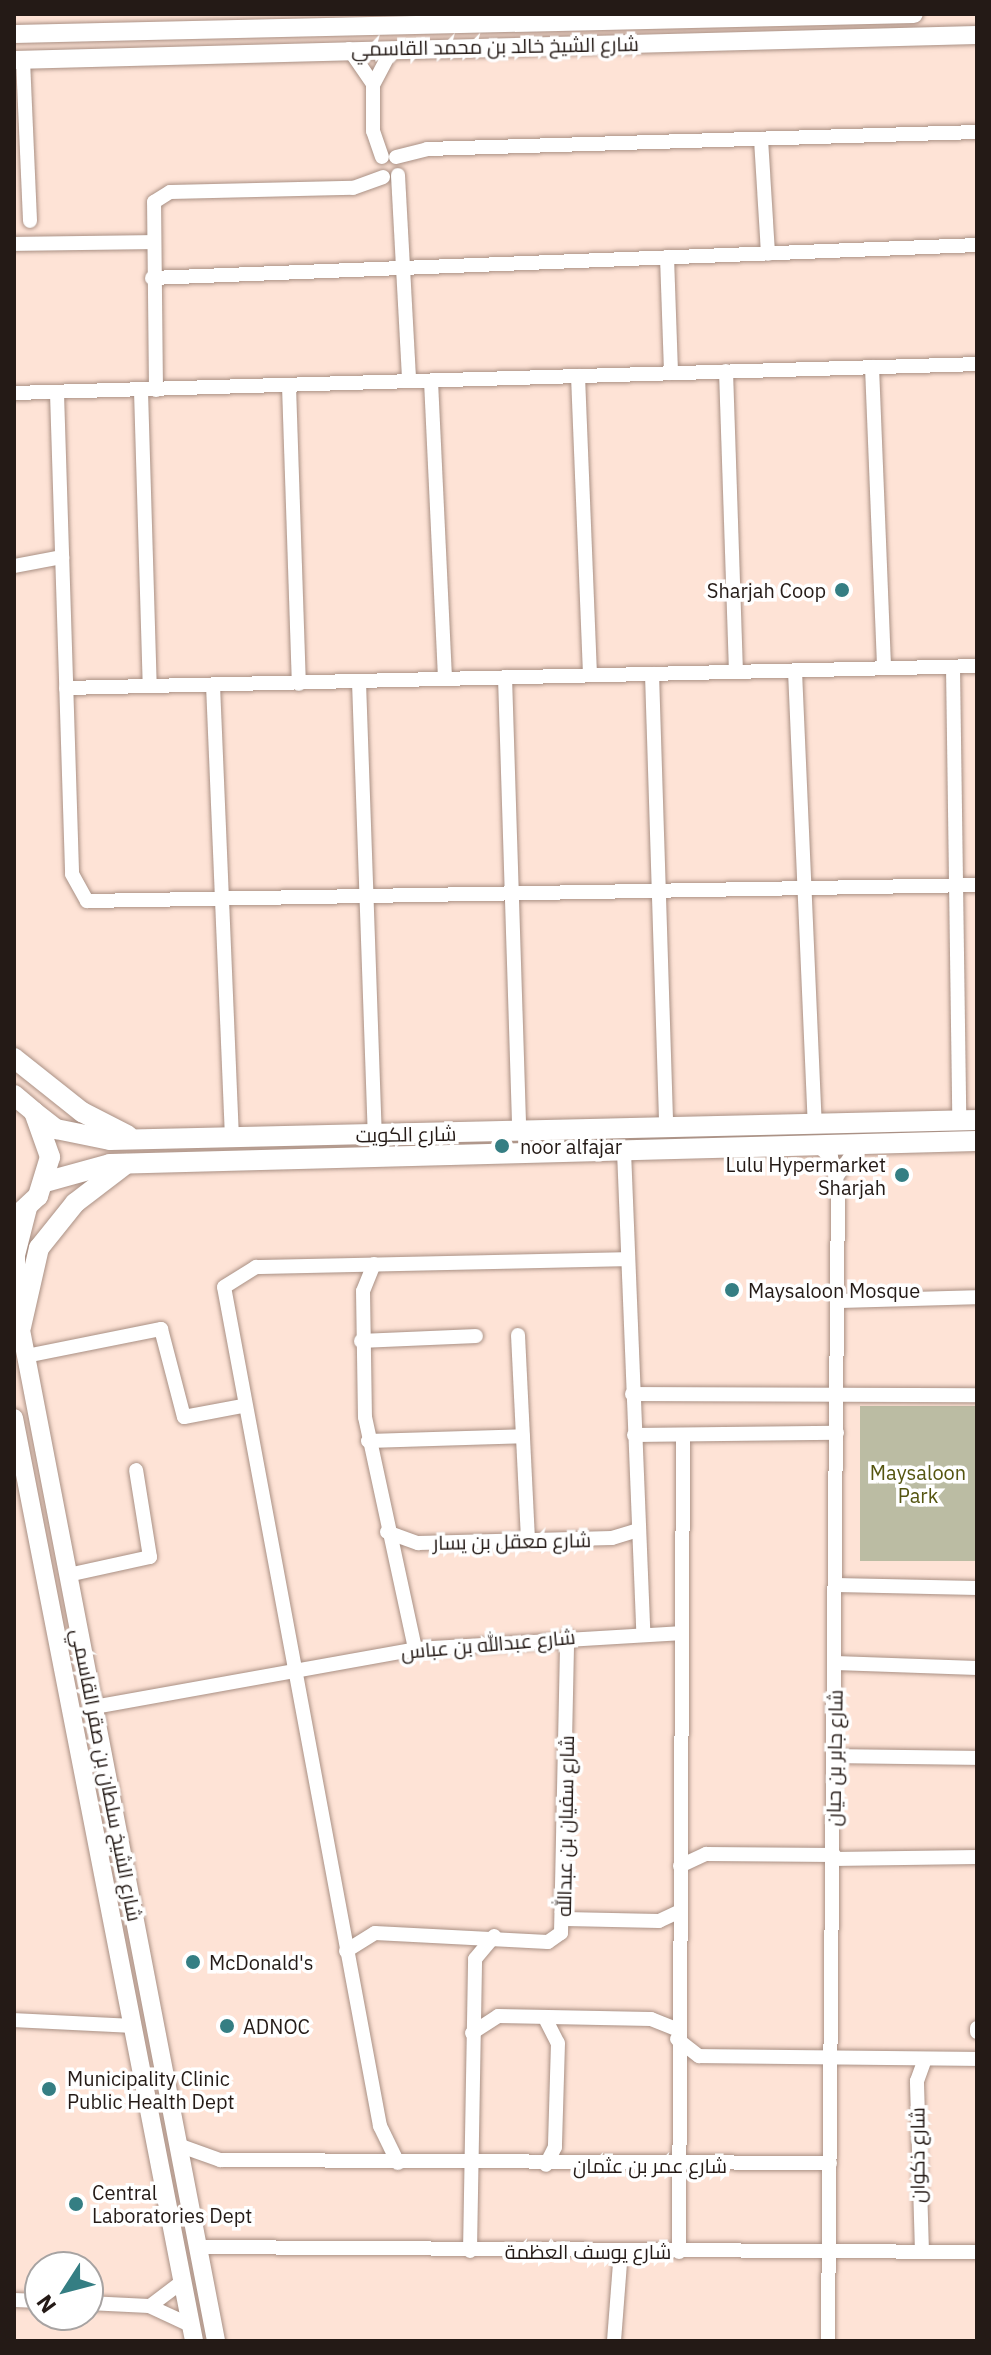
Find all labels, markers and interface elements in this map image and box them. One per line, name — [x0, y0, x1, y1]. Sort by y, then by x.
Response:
street label: شارع الشيخ خالد بن محمد القاسمي — [351, 31, 639, 61]
place label: Sharjah Coop — [707, 578, 826, 602]
marker: Sharjah Coop — [833, 581, 851, 599]
street label: شارع الكويت — [355, 1121, 457, 1147]
place label: noor alfajar — [520, 1134, 622, 1158]
marker: noor alfajar — [491, 1135, 513, 1157]
place label: Lulu Hypermarket Sharjah — [726, 1152, 886, 1199]
marker: Lulu Hypermarket Sharjah — [893, 1166, 911, 1184]
place label: Maysaloon Mosque — [748, 1278, 920, 1302]
marker: Maysaloon Mosque — [723, 1281, 741, 1299]
park label: Maysaloon Park — [870, 1461, 966, 1508]
street label: شارع معقل بن يسار — [433, 1528, 591, 1554]
street label: شارع عبدالله بن عباس — [400, 1624, 576, 1664]
street label: شارع الشيخ سلطان بن صقر القاسمي — [67, 1627, 147, 1923]
street label: شارع جابر بن حيان — [821, 1689, 847, 1827]
street label: شارع سفيان بن عبدالله — [551, 1735, 579, 1917]
place label: McDonald's — [209, 1950, 314, 1974]
marker: McDonald's — [184, 1953, 202, 1971]
place label: ADNOC — [243, 2014, 310, 2038]
marker: ADNOC — [218, 2017, 236, 2035]
place label: Municipality Clinic Public Health Dept — [67, 2066, 234, 2113]
marker: Municipality Clinic Public Health Dept — [38, 2078, 60, 2100]
street label: شارع ذكوان — [905, 2107, 929, 2203]
street label: شارع عمر بن عثمان — [573, 2153, 727, 2177]
place label: Central Laboratories Dept — [92, 2180, 252, 2227]
marker: Central Laboratories Dept — [67, 2195, 85, 2213]
street label: شارع يوسف العظمة — [505, 2239, 671, 2263]
north arrow — [24, 2251, 104, 2331]
text: N — [29, 2289, 62, 2319]

